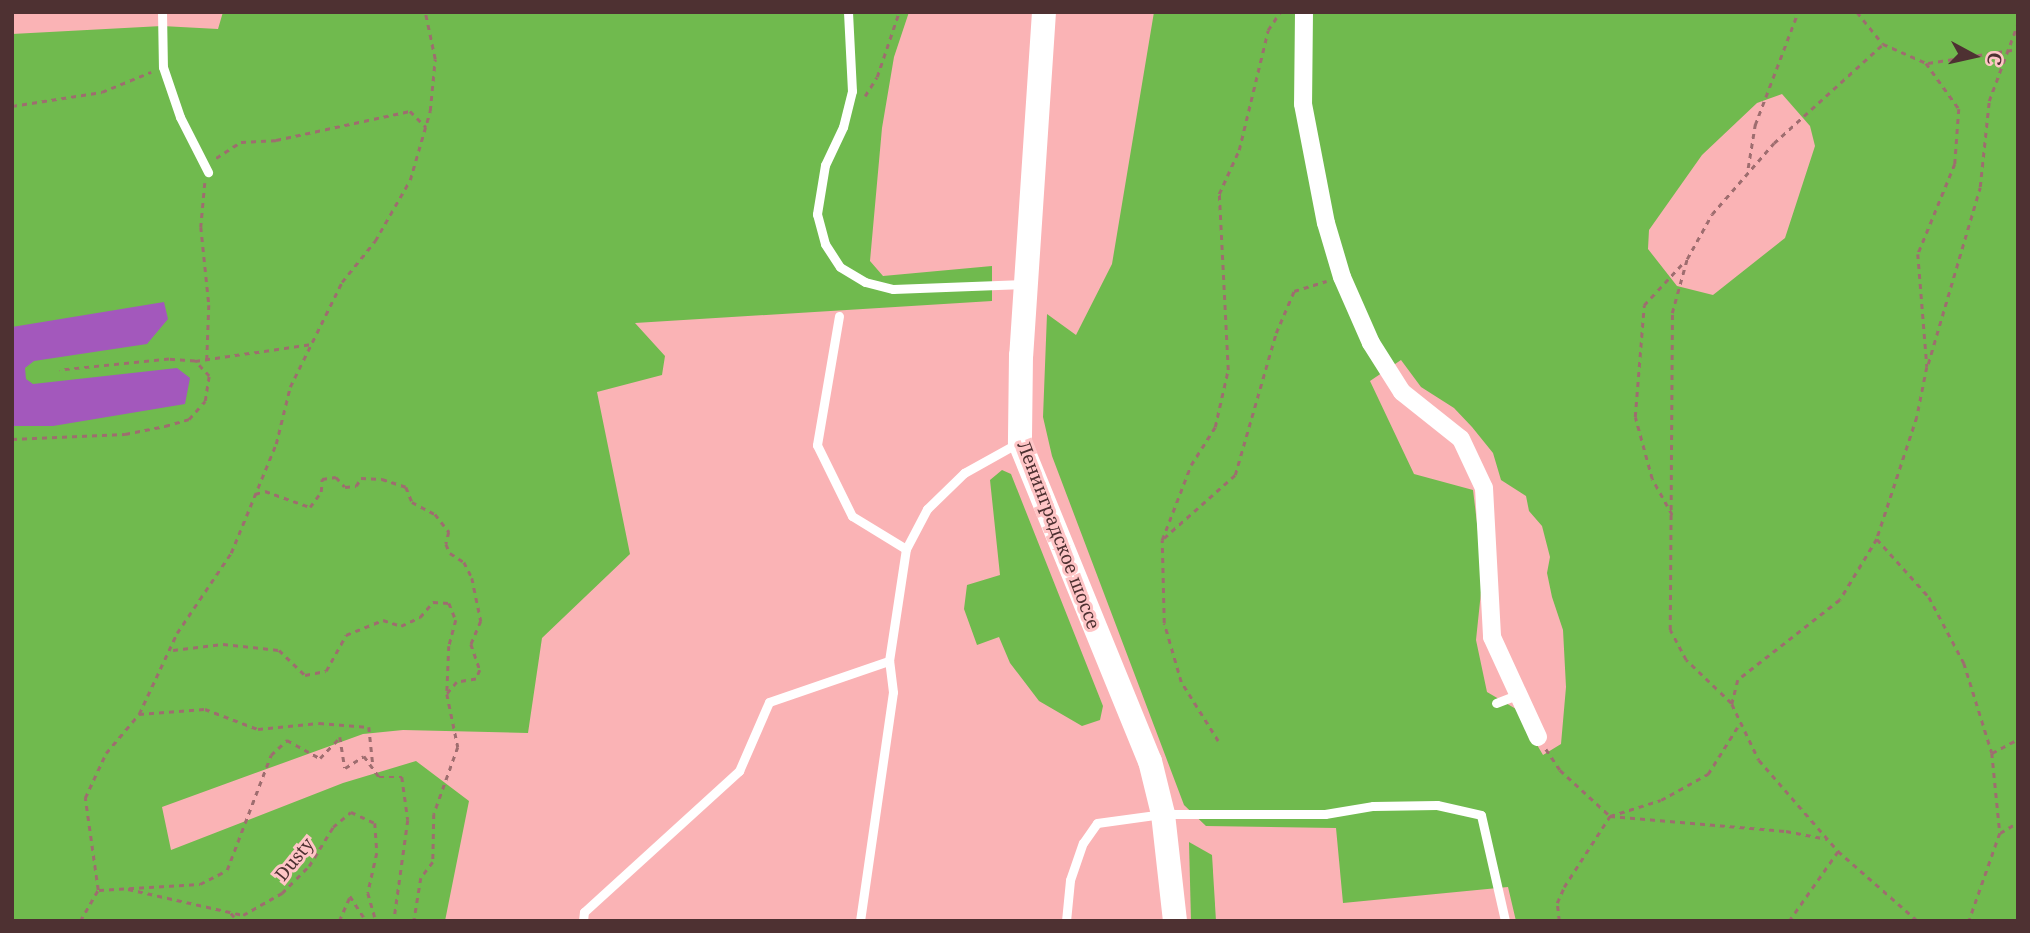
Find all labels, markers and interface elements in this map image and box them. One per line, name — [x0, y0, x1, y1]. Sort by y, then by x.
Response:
north arrow — [1939, 21, 2009, 91]
text: С — [1981, 51, 2009, 67]
street label: Ленинградское шоссе — [1013, 438, 1105, 632]
street label: Dusty — [270, 833, 318, 885]

